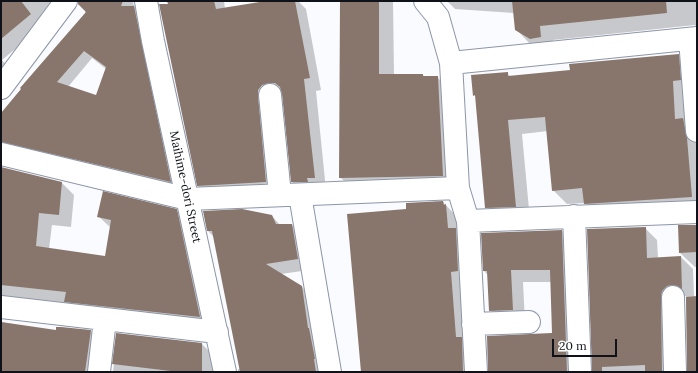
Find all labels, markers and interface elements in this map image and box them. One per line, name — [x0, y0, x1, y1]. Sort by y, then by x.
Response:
street label: Maihime-dori Street — [166, 130, 204, 244]
scale bar — [554, 331, 619, 357]
text: 20 m — [559, 338, 587, 353]

